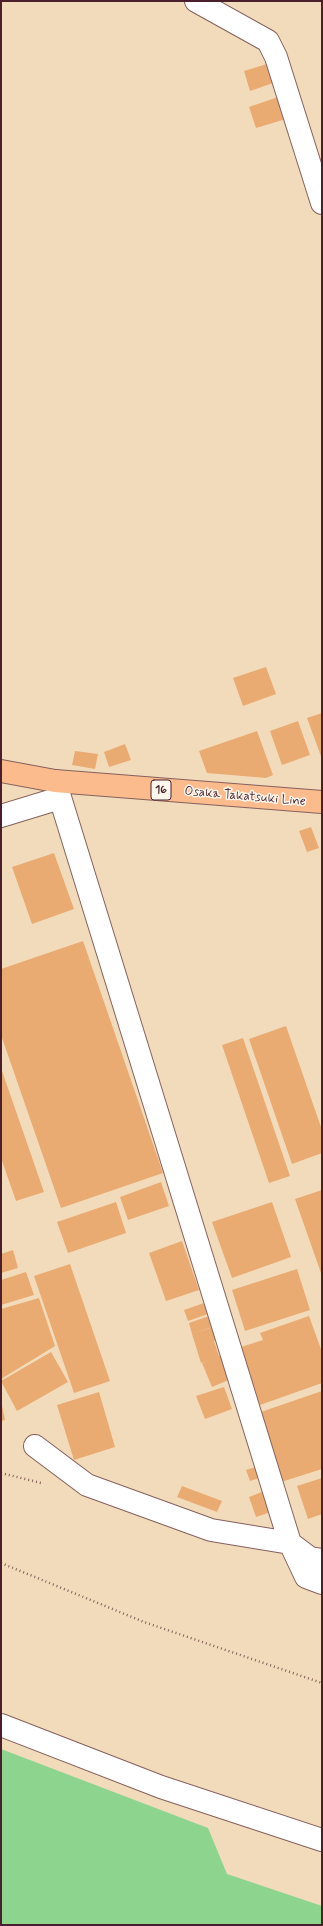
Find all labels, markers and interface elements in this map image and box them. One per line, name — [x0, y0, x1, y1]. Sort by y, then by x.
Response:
road number: 16 — [151, 780, 171, 800]
street label: Osaka Takatsuki Line — [184, 784, 306, 810]

